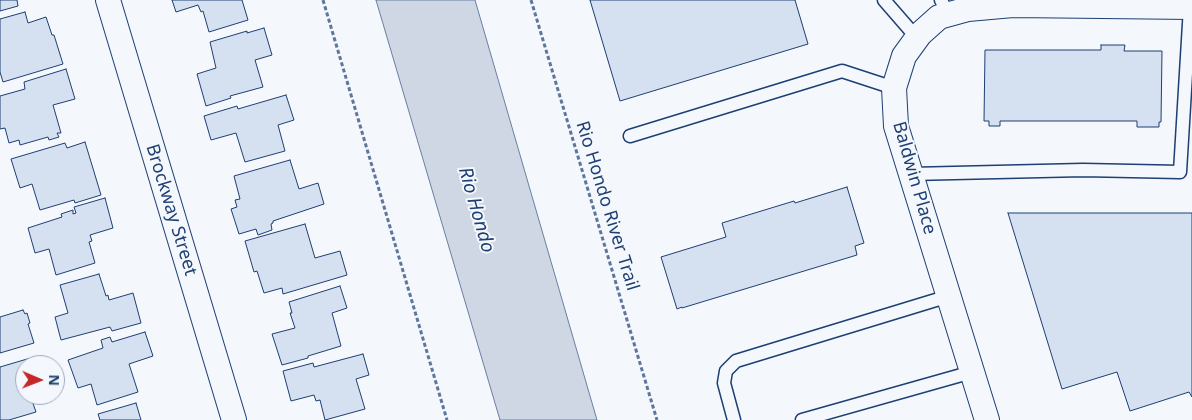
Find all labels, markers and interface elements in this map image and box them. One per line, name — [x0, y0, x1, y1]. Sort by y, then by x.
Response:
street label: Rio Hondo River Trail — [571, 119, 643, 293]
street label: Baldwin Place — [888, 119, 940, 237]
street label: Brockway Street — [141, 142, 201, 278]
water label: Rio Hondo — [453, 165, 499, 255]
north arrow — [15, 355, 65, 405]
text: N — [45, 374, 64, 386]

